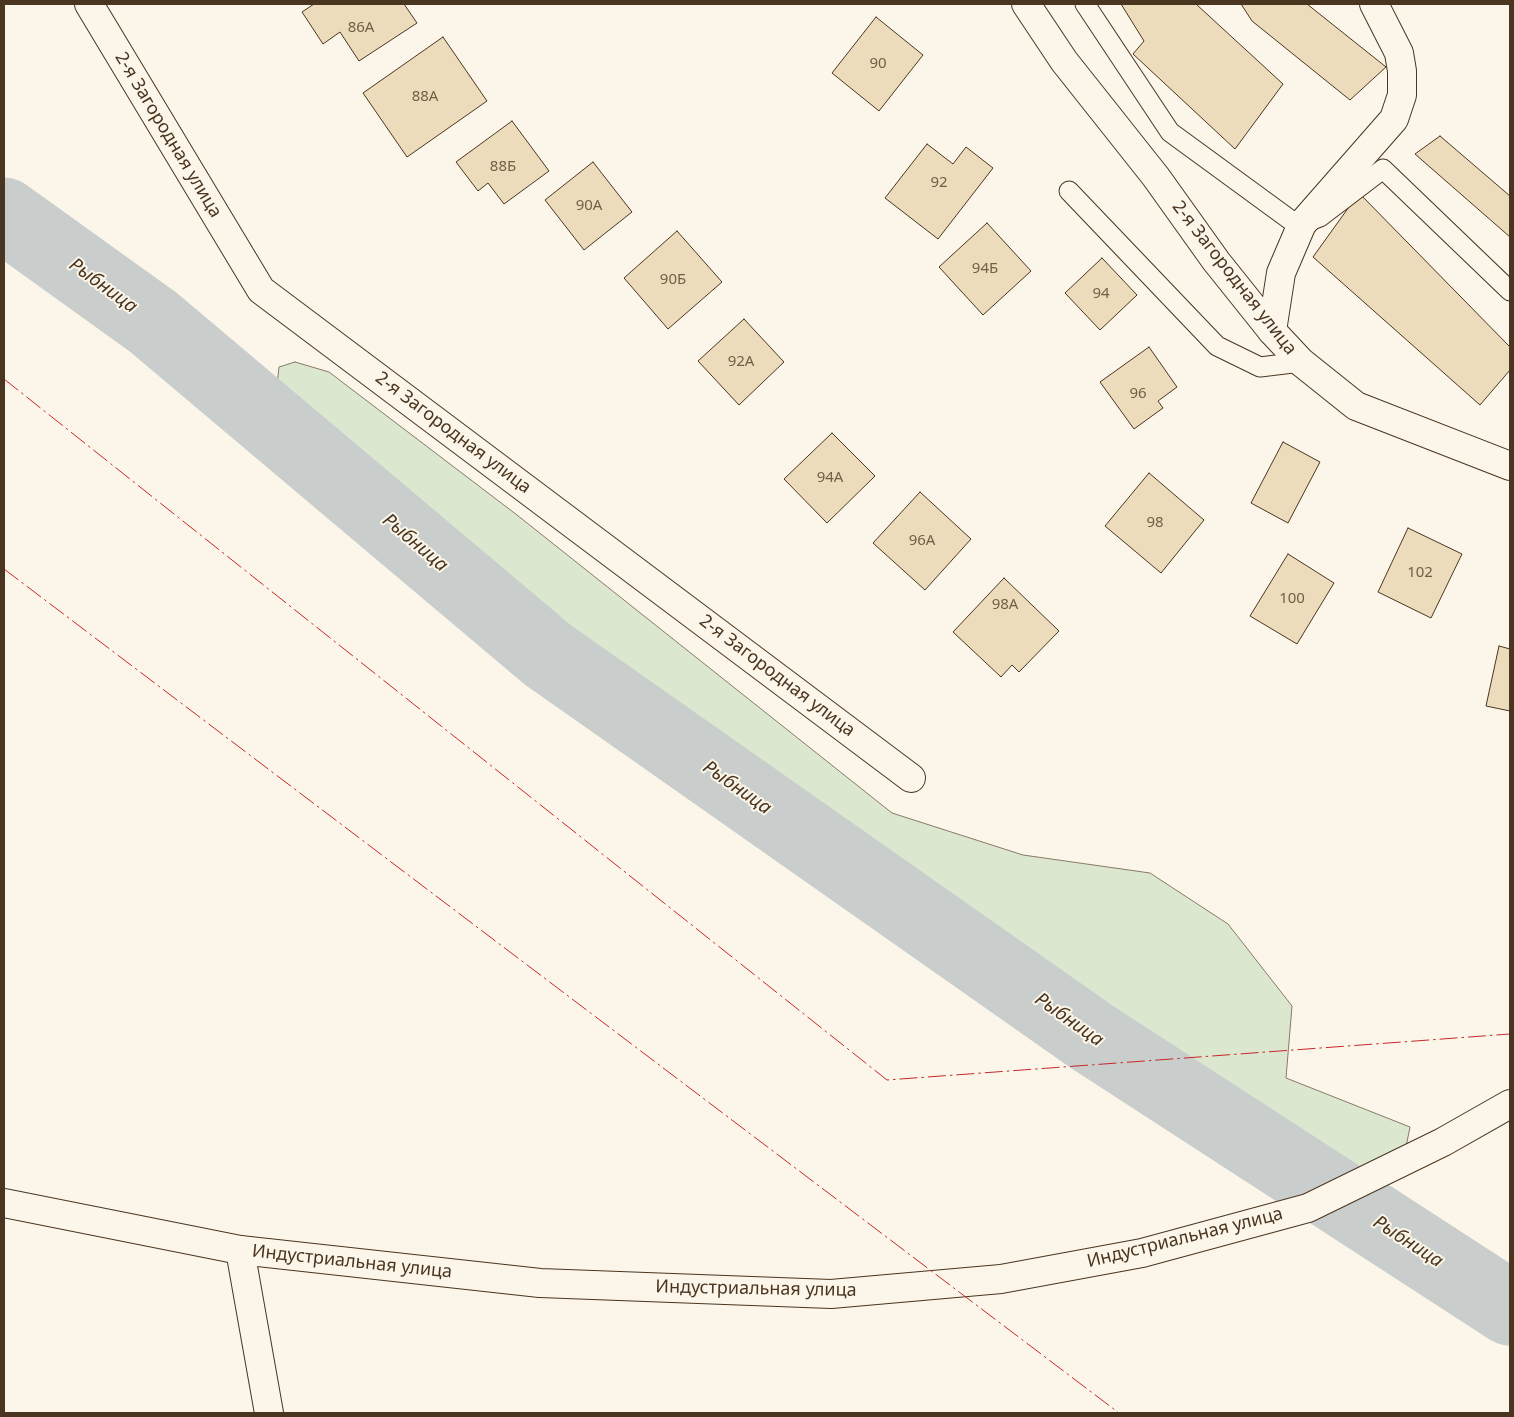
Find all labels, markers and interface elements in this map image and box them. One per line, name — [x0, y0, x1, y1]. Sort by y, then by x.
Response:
house number: 86А — [348, 19, 374, 37]
street label: 2-я Загородная улица — [110, 48, 226, 222]
house number: 90 — [869, 55, 887, 73]
house number: 88А — [412, 88, 438, 106]
house number: 88Б — [490, 158, 516, 176]
house number: 92 — [930, 174, 948, 192]
house number: 90А — [576, 197, 602, 215]
street label: 2-я Загородная улица — [1167, 197, 1301, 359]
water label: Рыбница — [65, 254, 141, 318]
house number: 94Б — [972, 260, 998, 278]
house number: 90Б — [660, 271, 686, 289]
house number: 94 — [1092, 285, 1110, 303]
house number: 92А — [728, 353, 754, 371]
street label: 2-я Загородная улица — [371, 367, 535, 499]
house number: 96 — [1129, 385, 1147, 403]
house number: 94А — [817, 469, 843, 487]
water label: Рыбница — [378, 509, 452, 577]
house number: 98 — [1146, 514, 1164, 532]
house number: 96А — [909, 532, 935, 550]
house number: 102 — [1407, 564, 1433, 582]
house number: 100 — [1279, 590, 1305, 608]
house number: 98А — [992, 596, 1018, 614]
street label: 2-я Загородная улица — [695, 610, 859, 742]
water label: Рыбница — [698, 756, 776, 820]
water label: Рыбница — [1030, 988, 1108, 1052]
street label: Индустриальная улица — [1085, 1203, 1285, 1273]
water label: Рыбница — [1369, 1211, 1447, 1273]
street label: Индустриальная улица — [251, 1241, 453, 1283]
street label: Индустриальная улица — [655, 1276, 857, 1302]

